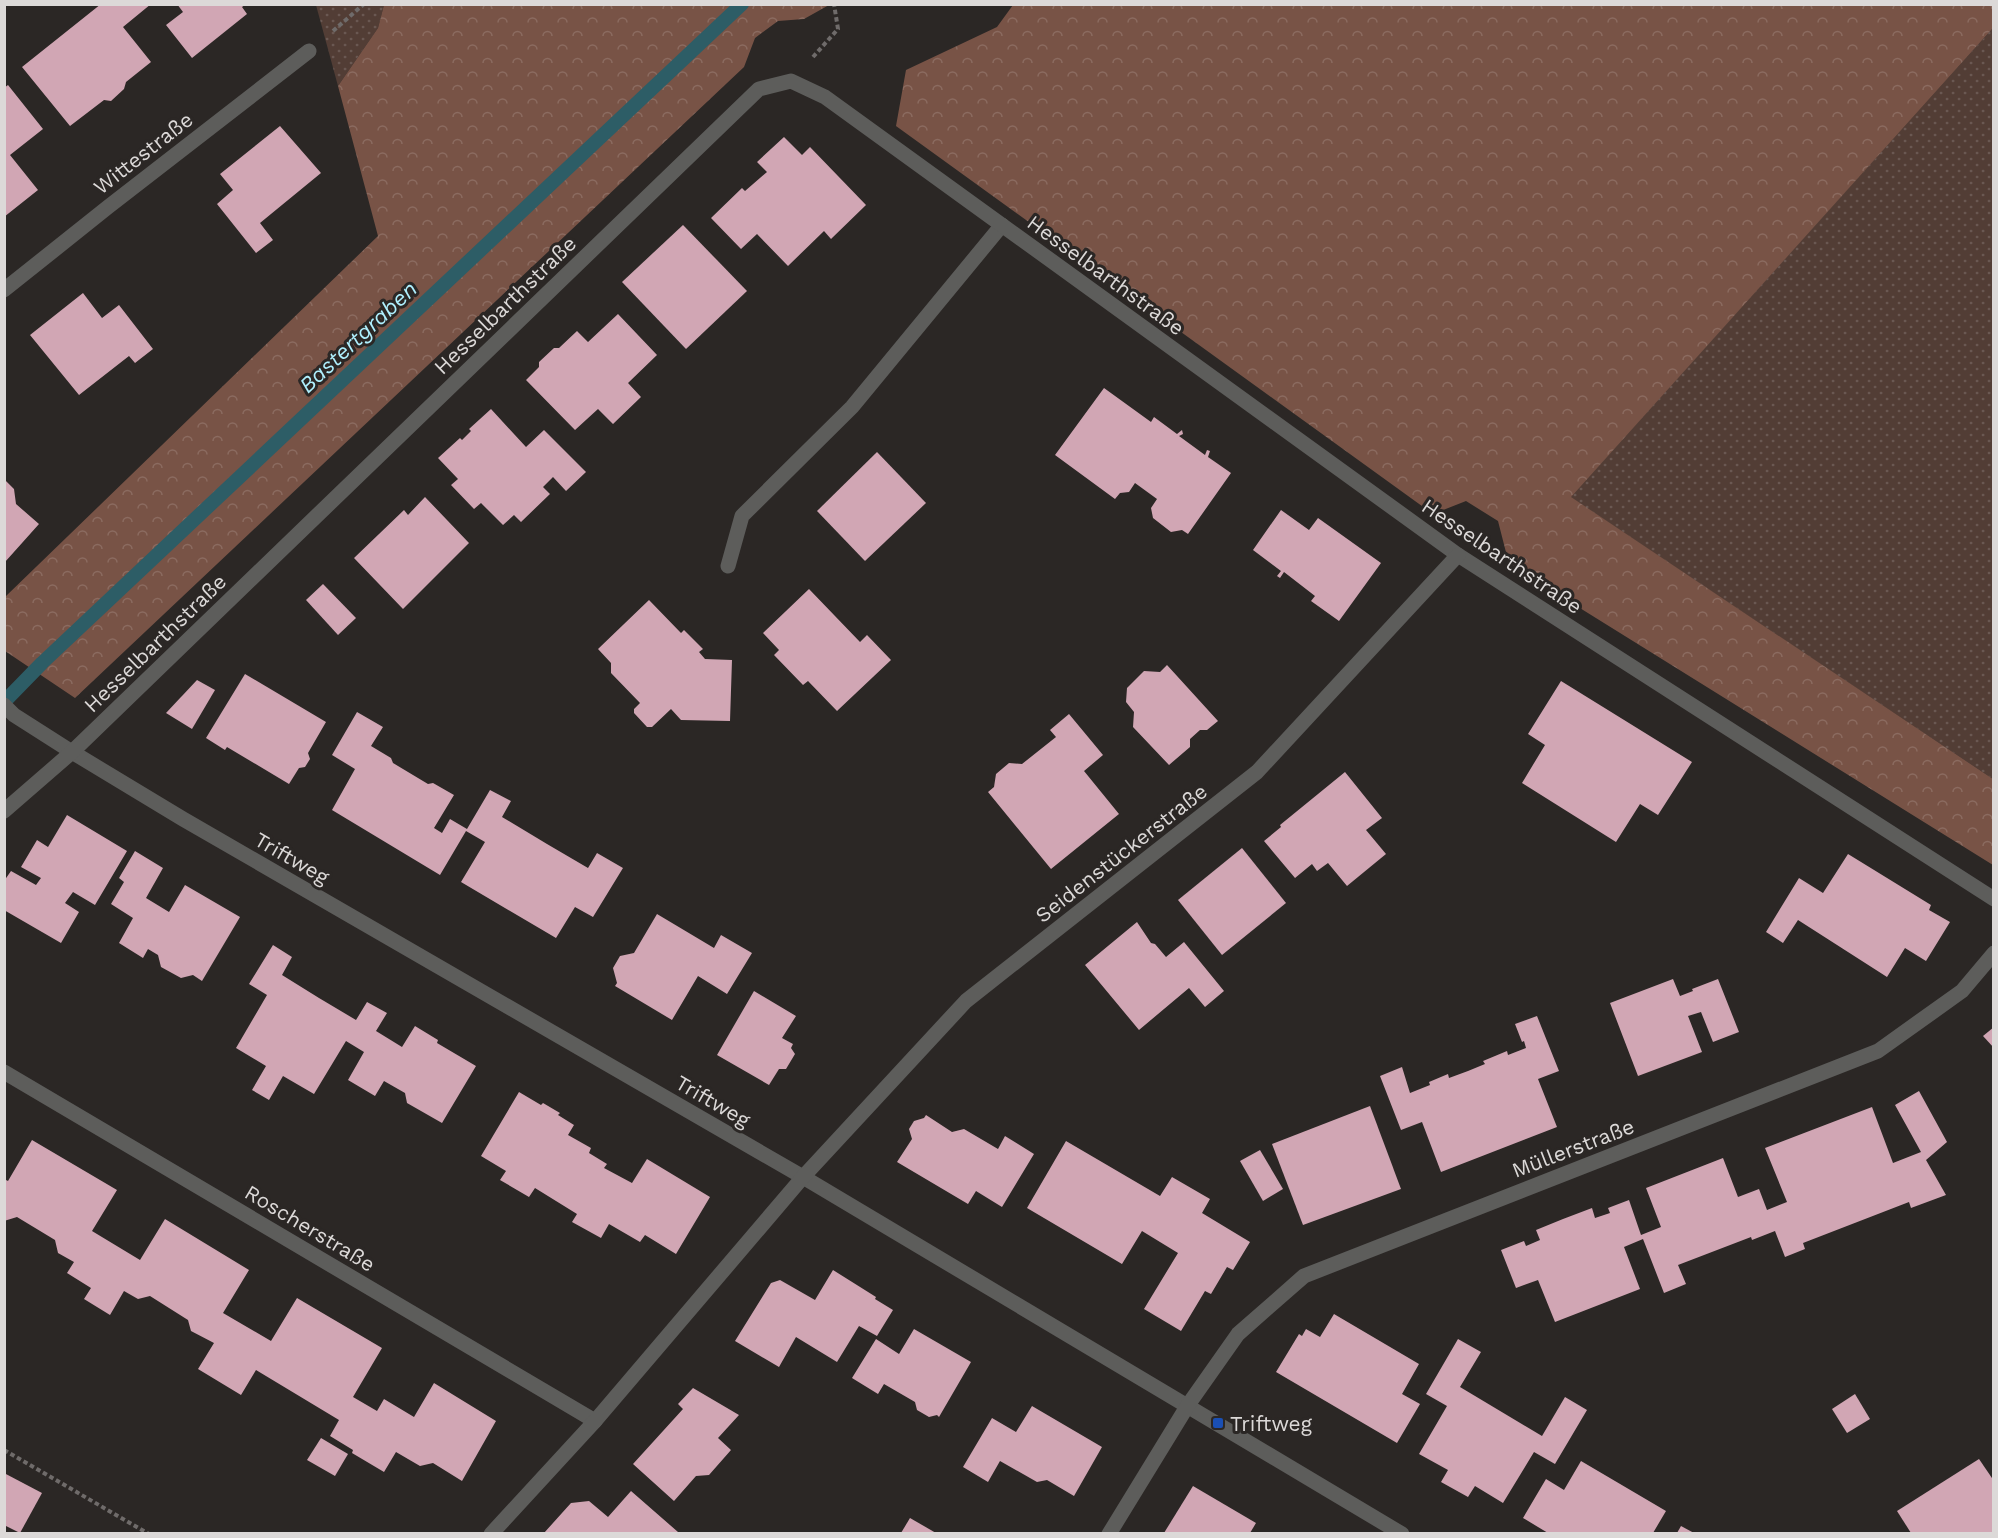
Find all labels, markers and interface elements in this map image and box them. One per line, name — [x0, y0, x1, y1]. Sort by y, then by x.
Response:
street label: Wittestraße — [88, 106, 198, 200]
street label: Hesselbarthstraße — [1023, 210, 1189, 340]
street label: Hesselbarthstraße — [429, 231, 581, 379]
water label: Bastertgraben — [294, 276, 422, 398]
street label: Hesselbarthstraße — [1417, 493, 1587, 619]
street label: Hesselbarthstraße — [79, 569, 231, 717]
street label: Seidenstückerstraße — [1030, 778, 1212, 928]
street label: Triftweg — [250, 827, 334, 890]
street label: Triftweg — [671, 1070, 755, 1133]
street label: Müllerstraße — [1508, 1113, 1638, 1183]
street label: Roscherstraße — [240, 1179, 380, 1277]
place label: Triftweg — [1230, 1411, 1313, 1436]
marker: Triftweg — [1211, 1416, 1225, 1430]

